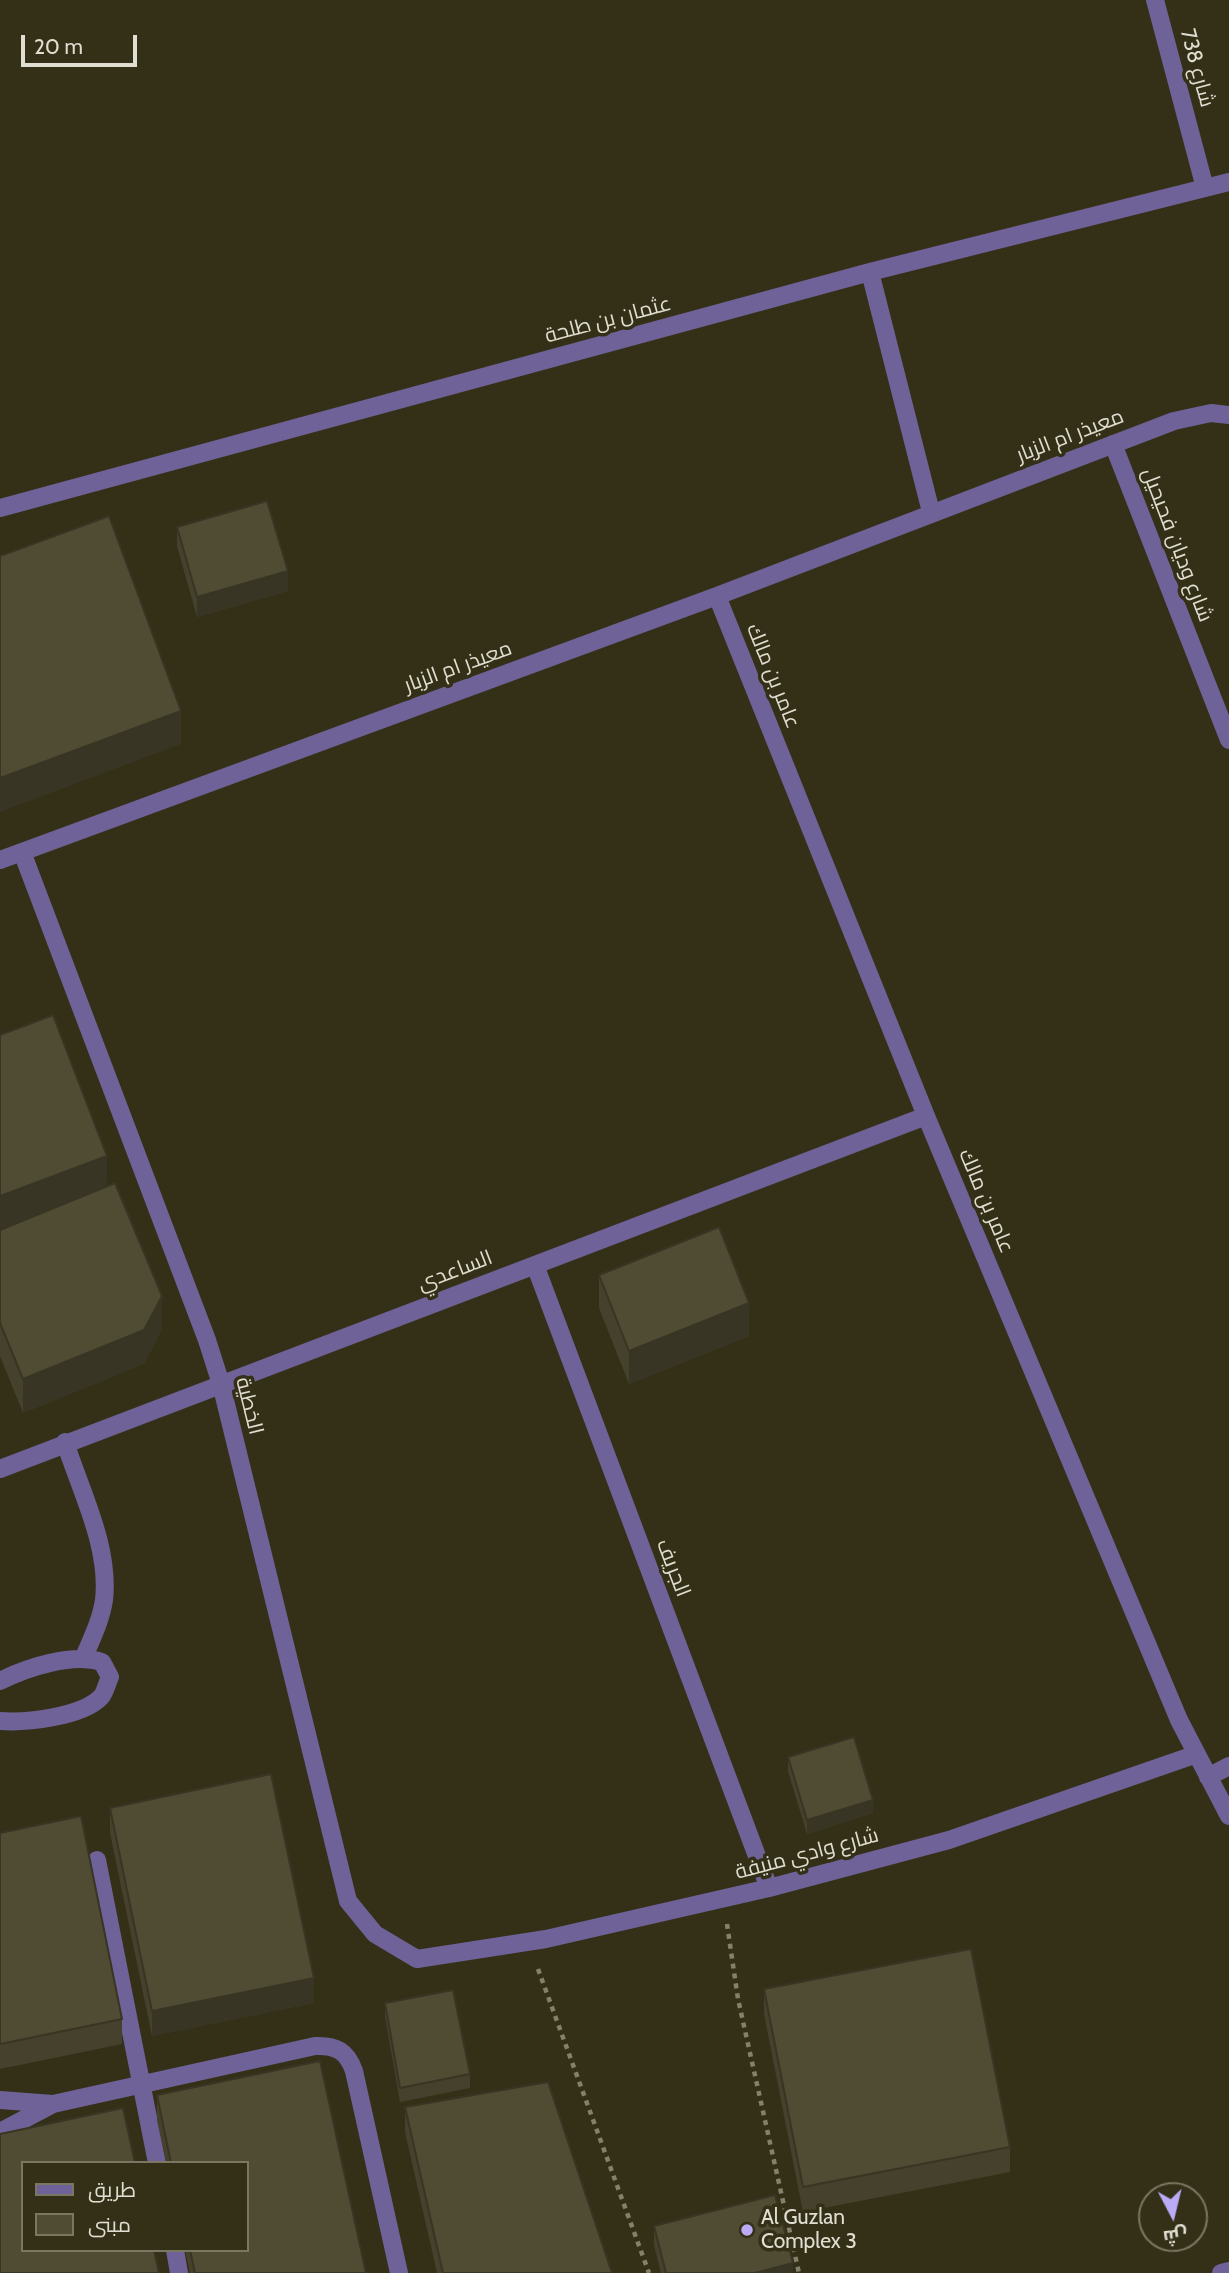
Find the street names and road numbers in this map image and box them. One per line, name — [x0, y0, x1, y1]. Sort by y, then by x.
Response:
street label: شارع 738 — [1174, 26, 1220, 110]
street label: عثمان بن طلحة — [542, 291, 674, 349]
street label: معيذر ام الزبار — [1013, 404, 1127, 468]
street label: شارع وديان فحيحيل — [1136, 465, 1218, 625]
street label: عامر بن مالك — [741, 620, 805, 732]
street label: معيذر ام الزبار — [401, 636, 515, 698]
street label: عامر بن مالك — [953, 1145, 1019, 1257]
street label: الساعدي — [414, 1245, 496, 1297]
street label: الخطية — [230, 1375, 268, 1437]
street label: الجريف — [651, 1536, 695, 1600]
street label: شارع وادي منيفة — [732, 1823, 882, 1885]

